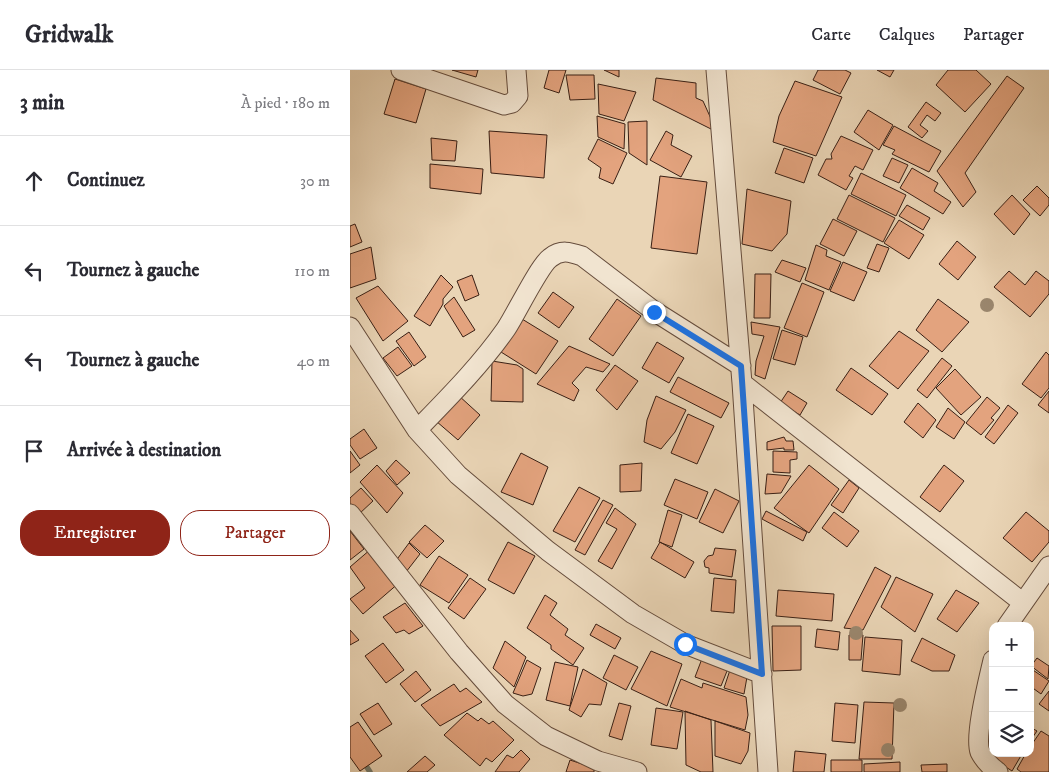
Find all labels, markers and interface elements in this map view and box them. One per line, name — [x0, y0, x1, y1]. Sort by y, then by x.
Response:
text: Gridwalk — [25, 20, 113, 50]
text: Carte — [811, 24, 851, 46]
text: Calques — [879, 24, 935, 46]
text: Partager — [963, 24, 1024, 46]
text: 3 min — [20, 90, 65, 116]
text: À pied · 180 m — [241, 93, 330, 113]
icon: ahead — [20, 167, 48, 195]
text: Continuez — [67, 169, 145, 192]
text: 30 m — [300, 171, 330, 191]
icon: left — [20, 257, 48, 285]
text: Tournez à gauche — [67, 259, 199, 282]
text: 110 m — [294, 261, 330, 281]
route end — [643, 301, 666, 324]
icon: left — [20, 347, 48, 375]
text: Tournez à gauche — [67, 349, 199, 372]
text: 40 m — [297, 351, 330, 371]
icon: arrive — [20, 437, 48, 465]
text: Arrivée à destination — [67, 439, 221, 462]
button: Enregistrer — [20, 510, 170, 556]
button: Partager — [180, 510, 330, 556]
map controls — [989, 622, 1034, 757]
button: + — [989, 622, 1034, 667]
route start — [674, 633, 697, 656]
button: − — [989, 667, 1034, 712]
button: layers — [989, 712, 1034, 757]

